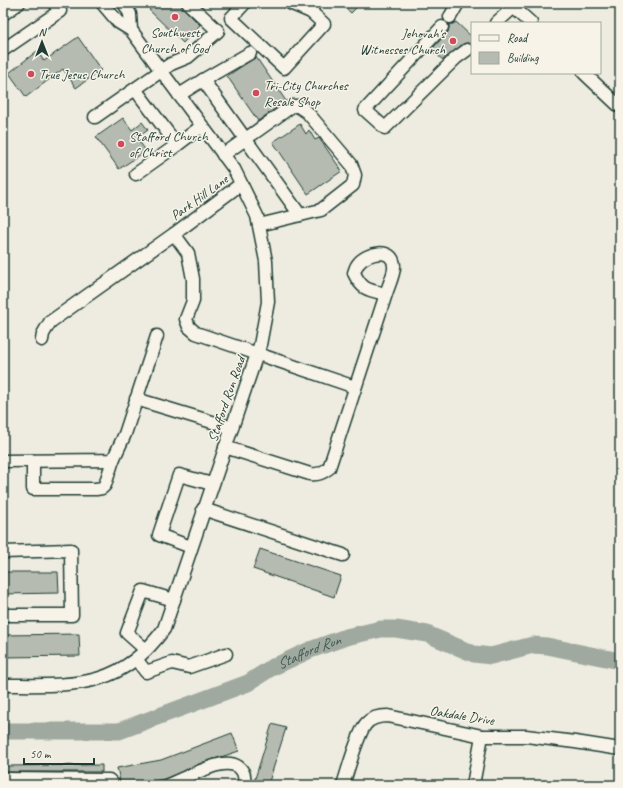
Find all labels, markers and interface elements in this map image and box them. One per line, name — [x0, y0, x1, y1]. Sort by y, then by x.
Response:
marker: Southwest Church of God — [170, 12, 180, 22]
north arrow — [22, 22, 62, 62]
legend — [471, 22, 601, 74]
place label: Southwest Church of God — [141, 24, 212, 57]
text: N — [39, 25, 48, 39]
place label: Jehovah's Witnesses Church — [360, 25, 446, 58]
text: Road — [507, 30, 529, 46]
marker: Jehovah's Witnesses Church — [448, 36, 458, 46]
text: Building — [507, 50, 539, 66]
place label: True Jesus Church — [39, 66, 126, 83]
marker: True Jesus Church — [26, 69, 36, 79]
place label: Tri-City Churches Resale Shop — [264, 77, 349, 110]
marker: Tri-City Churches Resale Shop — [251, 88, 261, 98]
place label: Stafford Church of Christ — [129, 128, 209, 161]
marker: Stafford Church of Christ — [116, 139, 126, 149]
street label: Park Hill Lane — [167, 170, 232, 224]
street label: Stafford Run Road — [204, 352, 250, 444]
water label: Stafford Run — [274, 630, 344, 674]
street label: Oakdale Drive — [429, 702, 497, 729]
scale bar — [24, 740, 94, 766]
text: 50 m — [30, 746, 52, 762]

